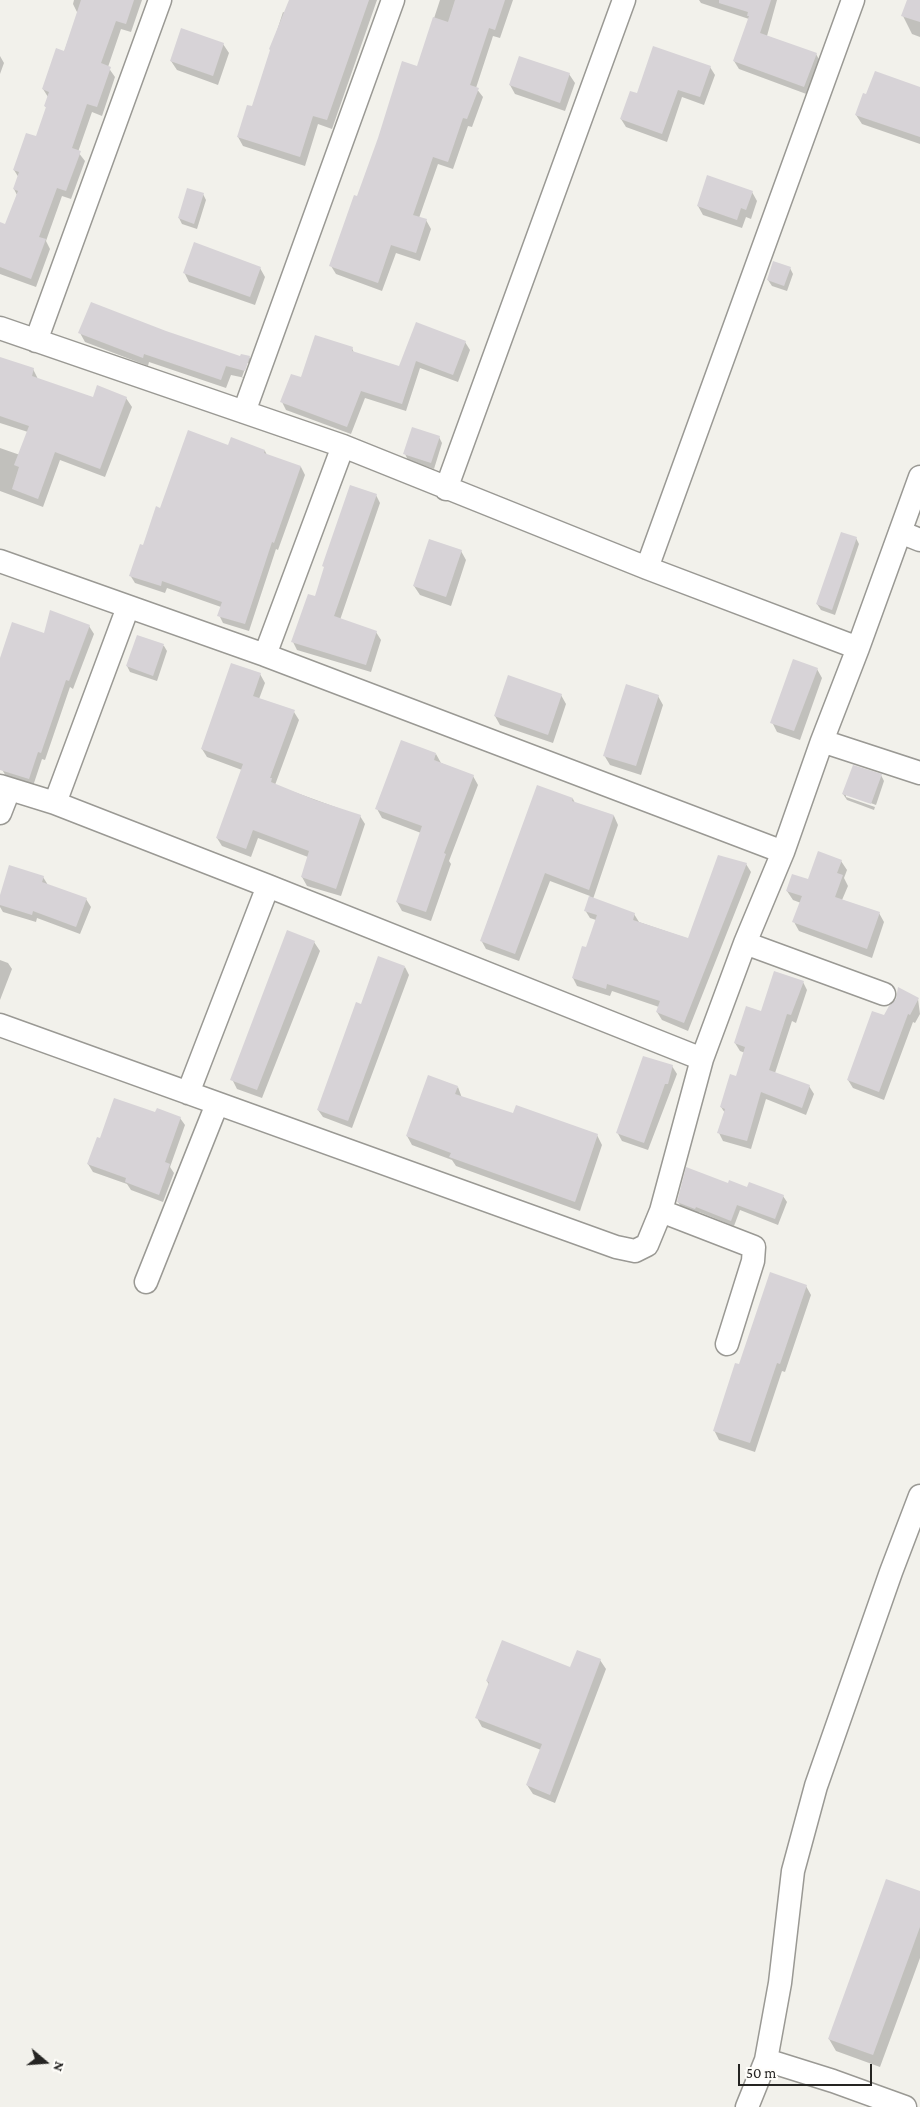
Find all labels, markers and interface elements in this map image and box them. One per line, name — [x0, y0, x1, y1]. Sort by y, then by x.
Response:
north arrow — [20, 2037, 70, 2087]
scale bar — [740, 2054, 874, 2086]
text: N — [50, 2060, 68, 2074]
text: 50 m — [746, 2065, 776, 2081]

